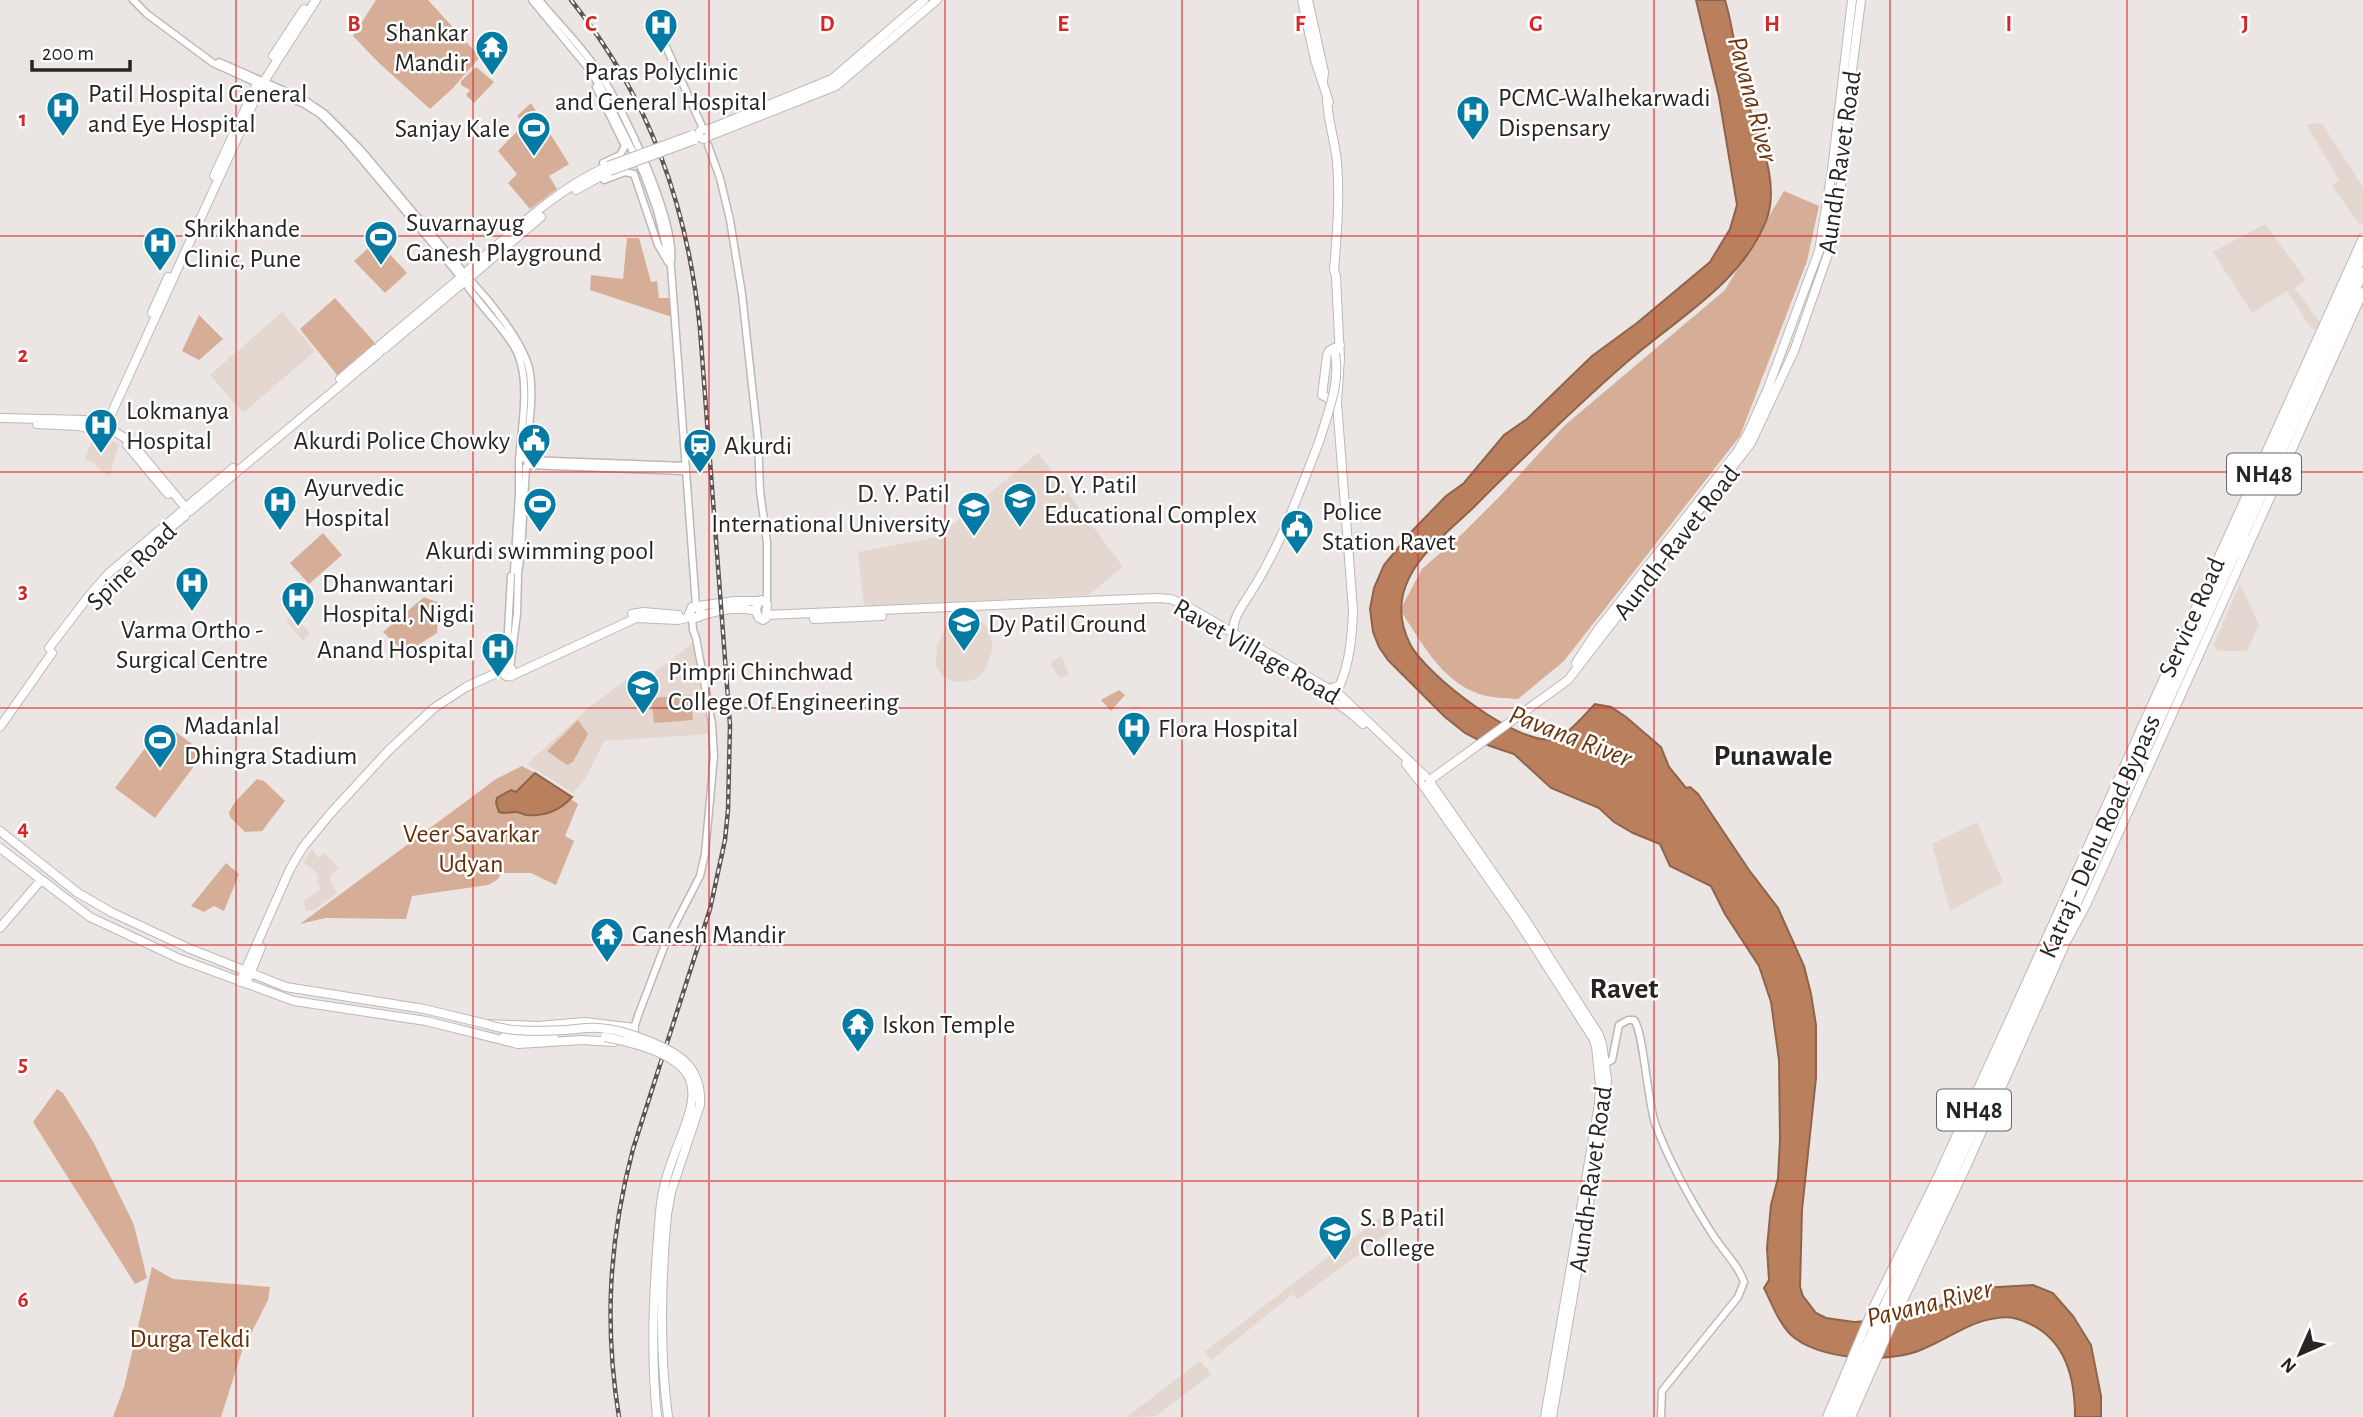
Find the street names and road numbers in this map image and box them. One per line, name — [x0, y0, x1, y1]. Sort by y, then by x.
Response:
street label: Aundh Ravet Road — [1814, 69, 1866, 255]
road number: NH48 — [2227, 453, 2301, 494]
street label: Aundh-Ravet Road — [1609, 461, 1745, 625]
street label: Spine Road — [82, 518, 181, 615]
street label: Service Road — [2154, 554, 2230, 681]
street label: Ravet Village Road — [1169, 594, 1344, 710]
street label: Katraj - Dehu Road Bypass — [2034, 711, 2165, 962]
street label: Aundh-Ravet Road — [1565, 1084, 1617, 1274]
road number: NH48 — [1937, 1090, 2011, 1130]

